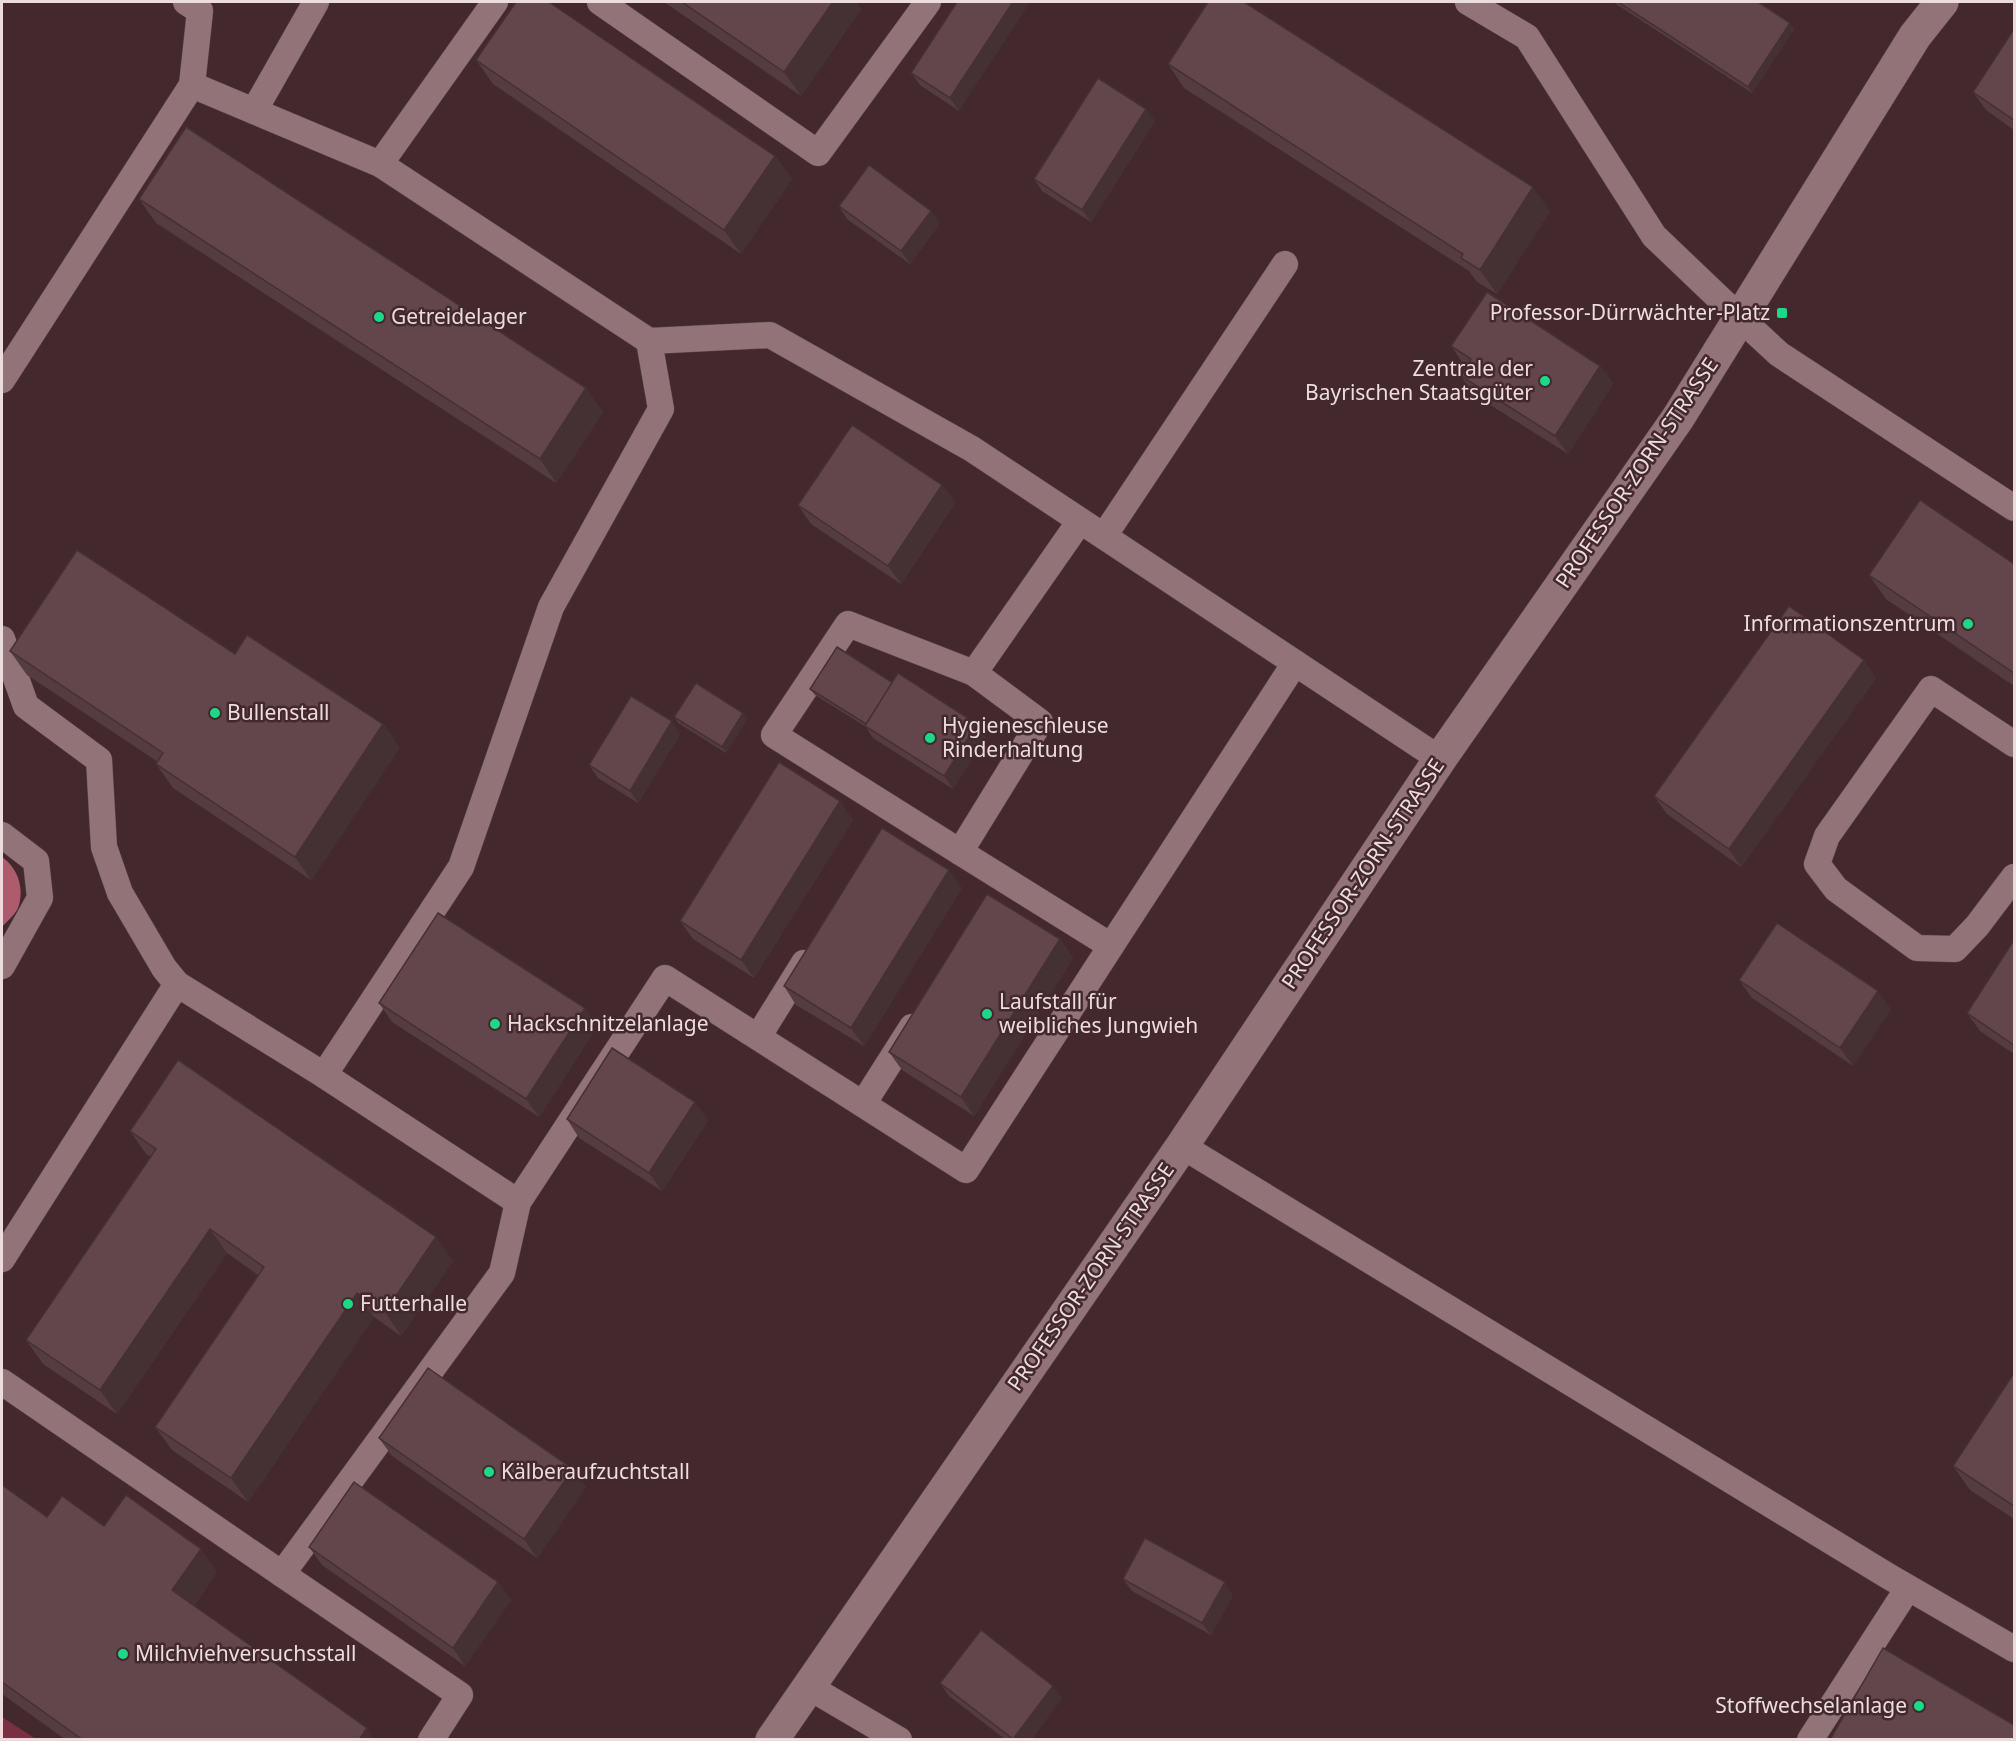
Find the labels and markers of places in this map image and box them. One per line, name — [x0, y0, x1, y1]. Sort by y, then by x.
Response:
place label: Professor-Dürrwächter-Platz — [1490, 298, 1770, 326]
place label: Getreidelager — [391, 302, 527, 330]
marker: Professor-Dürrwächter-Platz — [1775, 306, 1789, 320]
marker: Getreidelager — [372, 310, 386, 324]
place label: Zentrale der Bayrischen Staatsgüter — [1305, 354, 1533, 406]
marker: Zentrale der Bayrischen Staatsgüter — [1538, 374, 1552, 388]
place label: Informationszentrum — [1744, 609, 1956, 637]
marker: Informationszentrum — [1961, 617, 1975, 631]
place label: Bullenstall — [227, 698, 330, 726]
marker: Bullenstall — [208, 706, 222, 720]
place label: Hygieneschleuse Rinderhaltung — [942, 711, 1109, 763]
marker: Hygieneschleuse Rinderhaltung — [923, 731, 937, 745]
place label: Laufstall für weibliches Jungwieh — [999, 987, 1198, 1039]
marker: Laufstall für weibliches Jungwieh — [980, 1007, 994, 1021]
place label: Hackschnitzelanlage — [507, 1009, 709, 1037]
marker: Hackschnitzelanlage — [488, 1017, 502, 1031]
place label: Futterhalle — [360, 1289, 467, 1317]
marker: Futterhalle — [341, 1297, 355, 1311]
place label: Kälberaufzuchtstall — [501, 1457, 690, 1485]
marker: Kälberaufzuchtstall — [482, 1465, 496, 1479]
place label: Milchviehversuchsstall — [135, 1639, 356, 1667]
marker: Milchviehversuchsstall — [116, 1647, 130, 1661]
place label: Stoffwechselanlage — [1715, 1691, 1907, 1719]
marker: Stoffwechselanlage — [1912, 1699, 1926, 1713]

